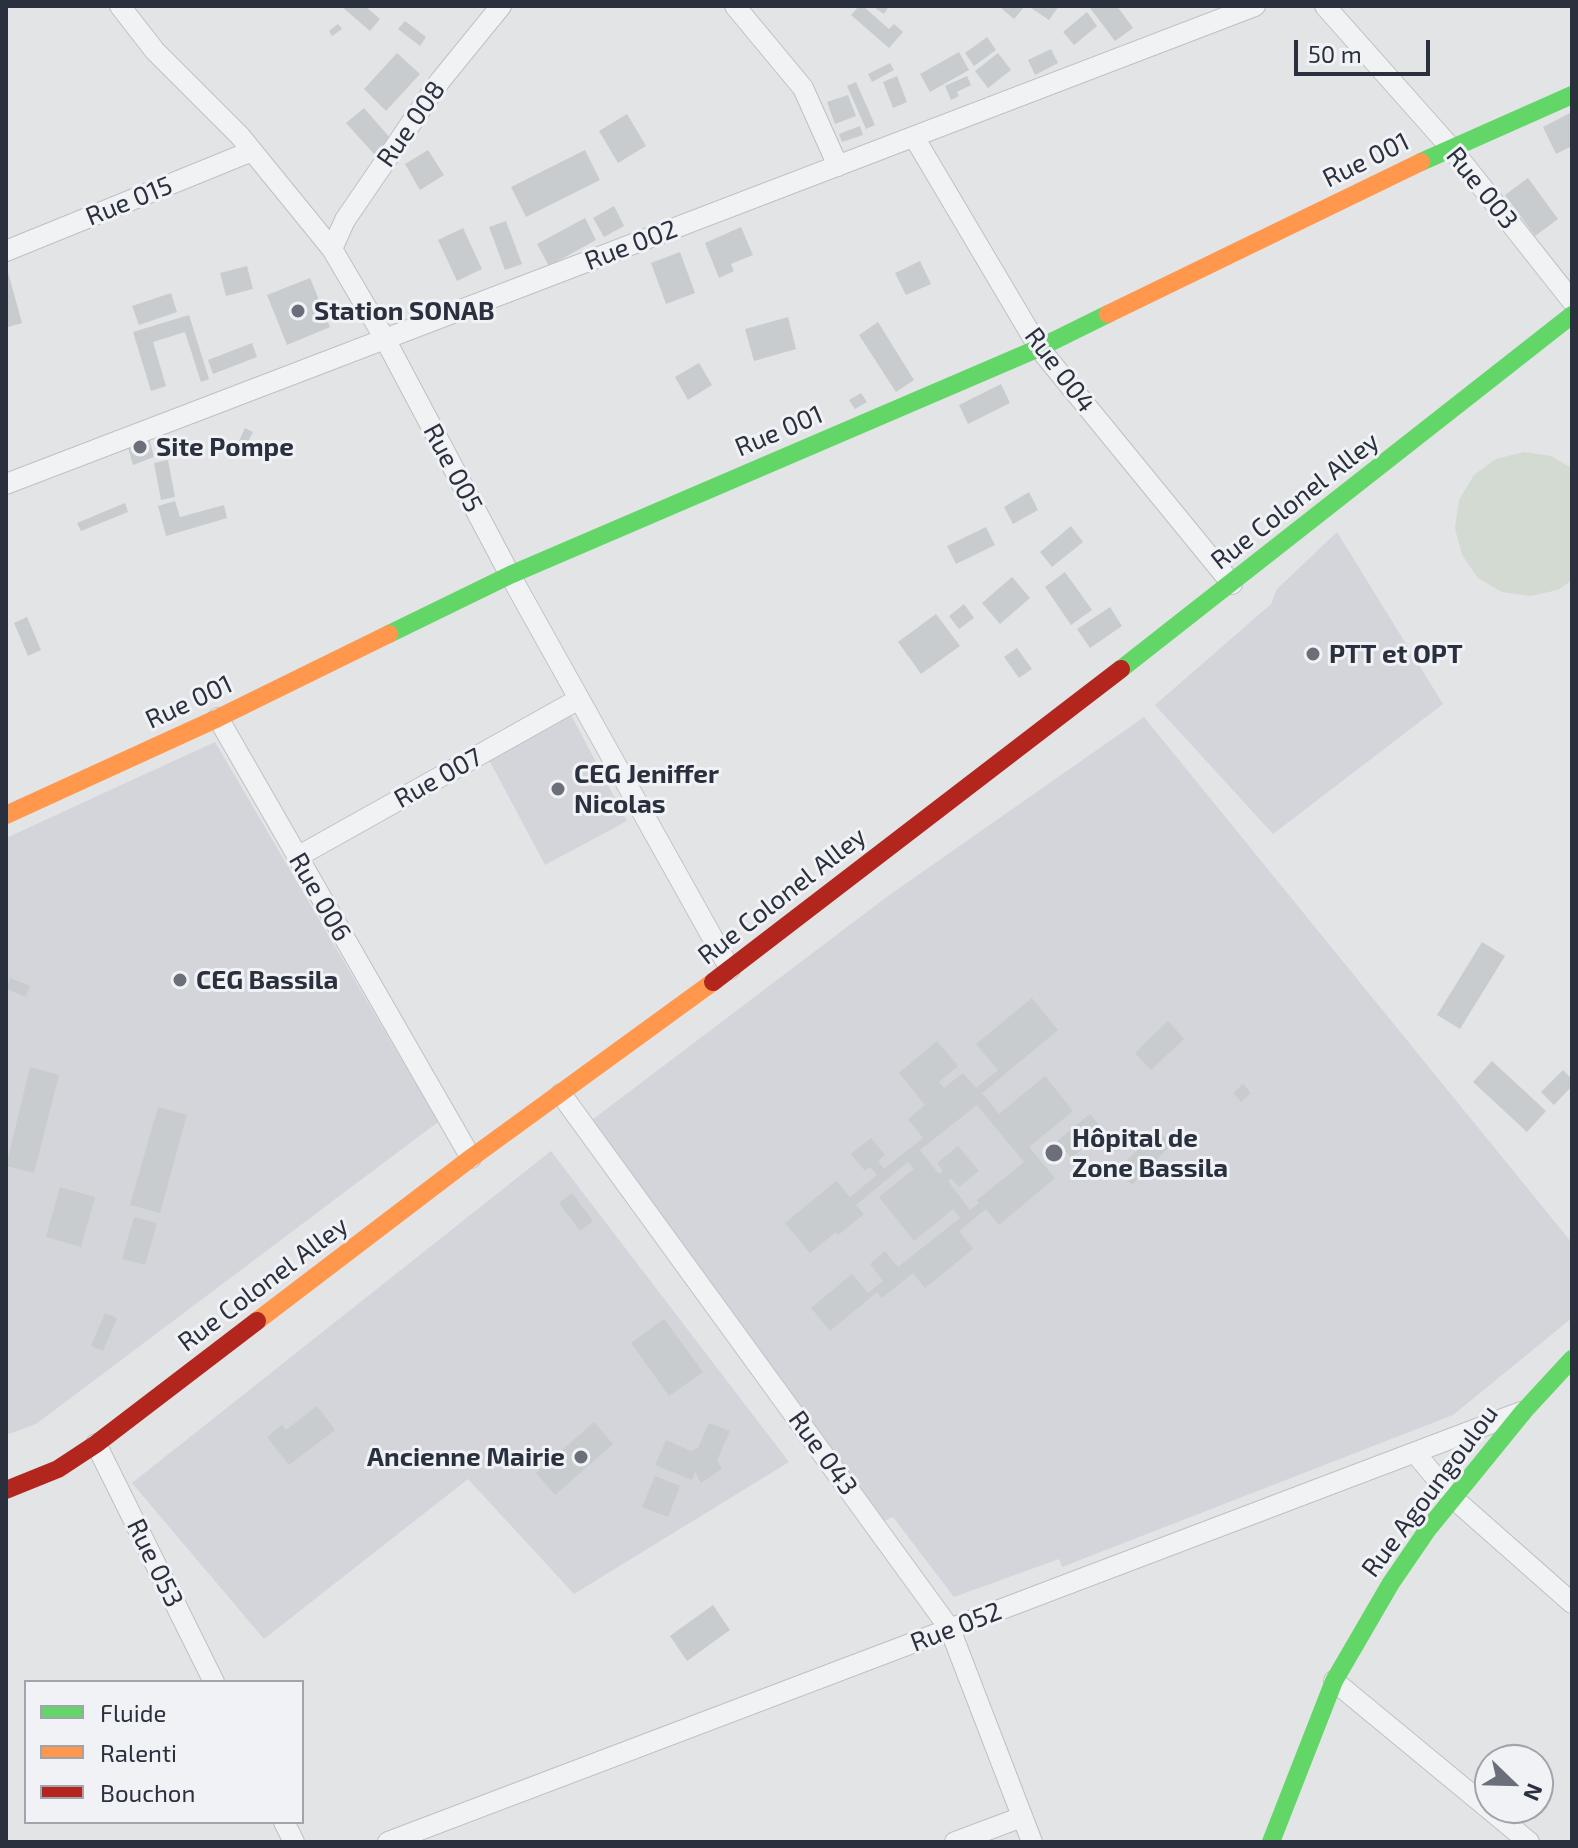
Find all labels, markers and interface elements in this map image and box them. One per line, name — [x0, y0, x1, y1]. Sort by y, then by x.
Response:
scale bar — [1298, 24, 1434, 74]
text: 50 m — [1308, 39, 1362, 68]
street label: Rue 008 — [370, 75, 452, 173]
street label: Rue 001 — [1318, 126, 1414, 194]
street label: Rue 003 — [1440, 141, 1524, 235]
street label: Rue 015 — [81, 170, 177, 232]
street label: Rue 002 — [580, 213, 682, 277]
place label: Station SONAB — [314, 295, 495, 327]
marker: Station SONAB — [289, 302, 307, 320]
street label: Rue 004 — [1018, 321, 1102, 419]
street label: Rue 001 — [730, 399, 828, 463]
street label: Rue 005 — [417, 418, 489, 518]
street label: Rue Colonel Alley — [1205, 426, 1385, 576]
place label: Site Pompe — [156, 431, 294, 463]
marker: Site Pompe — [131, 438, 149, 456]
place label: PTT et OPT — [1329, 638, 1463, 670]
marker: PTT et OPT — [1304, 645, 1322, 663]
street label: Rue 001 — [141, 668, 237, 736]
street label: Rue 007 — [389, 741, 487, 815]
place label: CEG Jeniffer Nicolas — [574, 758, 719, 820]
marker: CEG Jeniffer Nicolas — [549, 780, 567, 798]
street label: Rue Colonel Alley — [692, 821, 872, 971]
street label: Rue 006 — [282, 847, 358, 947]
place label: CEG Bassila — [196, 964, 338, 996]
marker: CEG Bassila — [171, 971, 189, 989]
place label: Hôpital de Zone Bassila — [1072, 1122, 1228, 1184]
marker: Hôpital de Zone Bassila — [1043, 1142, 1065, 1164]
street label: Rue Colonel Alley — [172, 1210, 354, 1358]
street label: Rue Agoungoulou — [1355, 1399, 1505, 1583]
street label: Rue 043 — [782, 1405, 864, 1501]
place label: Ancienne Mairie — [367, 1441, 565, 1473]
marker: Ancienne Mairie — [572, 1448, 590, 1466]
street label: Rue 053 — [120, 1514, 190, 1612]
street label: Rue 052 — [906, 1595, 1006, 1659]
legend — [24, 1680, 304, 1824]
text: Fluide — [100, 1698, 166, 1727]
text: Ralenti — [100, 1738, 177, 1767]
north arrow — [1474, 1744, 1554, 1824]
text: Bouchon — [100, 1778, 195, 1807]
text: N — [1519, 1780, 1549, 1805]

